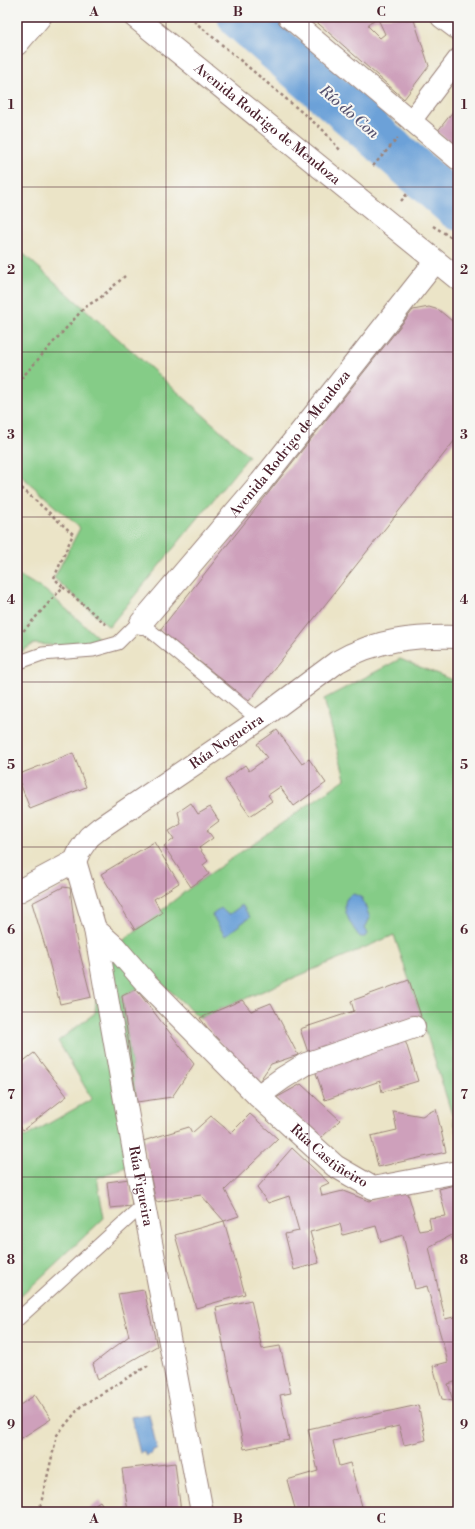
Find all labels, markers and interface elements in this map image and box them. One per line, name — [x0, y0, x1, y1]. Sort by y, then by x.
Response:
text: A — [88, 4, 99, 20]
text: B — [233, 4, 243, 20]
text: C — [376, 4, 386, 20]
street label: Avenida Rodrigo de Mendoza — [189, 59, 345, 189]
water label: Río do Con — [315, 80, 383, 143]
text: 1 — [8, 97, 15, 113]
text: 1 — [461, 97, 468, 113]
text: 2 — [7, 262, 15, 278]
text: 2 — [460, 262, 468, 278]
street label: Avenida Rodrigo de Mendoza — [225, 366, 355, 522]
text: 3 — [7, 427, 15, 443]
text: 3 — [460, 427, 468, 443]
text: 4 — [7, 592, 16, 608]
text: 4 — [460, 592, 469, 608]
street label: Rúa Nogueira — [186, 710, 268, 774]
text: 5 — [7, 757, 15, 773]
text: 5 — [460, 757, 468, 773]
text: 6 — [7, 922, 15, 938]
text: 6 — [460, 922, 468, 938]
text: 7 — [7, 1087, 15, 1103]
text: 7 — [460, 1087, 468, 1103]
street label: Rúa Castiñeiro — [286, 1121, 371, 1192]
street label: Rúa Figueira — [124, 1145, 157, 1229]
text: 8 — [7, 1252, 15, 1268]
text: 8 — [460, 1252, 468, 1268]
text: 9 — [7, 1417, 15, 1433]
text: 9 — [460, 1417, 468, 1433]
text: A — [88, 1511, 99, 1527]
text: B — [233, 1511, 243, 1527]
text: C — [376, 1511, 386, 1527]

